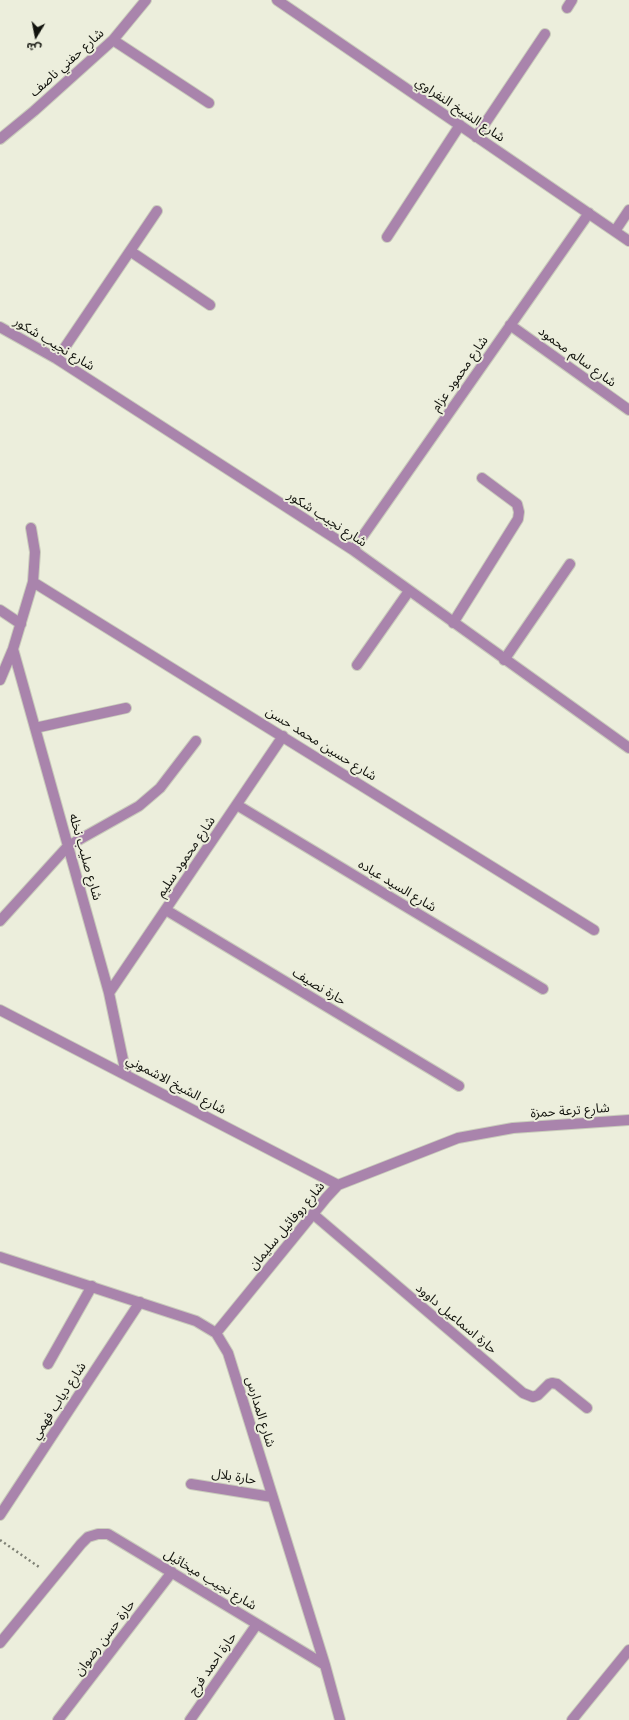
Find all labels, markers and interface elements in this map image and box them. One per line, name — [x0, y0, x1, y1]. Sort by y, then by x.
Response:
north arrow — [16, 16, 56, 56]
street label: شارع حفني ناصف — [27, 26, 107, 100]
street label: شارع الشيخ النفراوي — [412, 74, 508, 146]
street label: شارع نجيب شكور — [11, 314, 97, 374]
street label: شارع سالم محمود — [535, 324, 619, 390]
street label: شارع محمود عزام — [428, 333, 492, 415]
street label: شارع نجيب شكور — [284, 488, 370, 550]
street label: شارع حسين محمد حسن — [263, 704, 379, 784]
street label: شارع صليب نخله — [65, 812, 105, 902]
street label: شارع محمود سليم — [153, 814, 219, 900]
street label: شارع السيد عباده — [355, 857, 439, 915]
street label: حارة نصيف — [289, 965, 349, 1009]
street label: شارع الشيخ الاشموني — [123, 1052, 229, 1118]
street label: شارع ترعة حمزة — [530, 1100, 610, 1122]
street label: شارع روفائيل سليمان — [246, 1179, 328, 1273]
street label: حارة اسماعيل داوود — [412, 1281, 500, 1357]
street label: شارع دياب فهمي — [28, 1359, 90, 1443]
street label: شارع المدارس — [242, 1375, 278, 1449]
street label: حارة بلال — [211, 1466, 257, 1488]
street label: شارع نجيب ميخائيل — [161, 1546, 259, 1614]
street label: حارة حسن رضوان — [71, 1597, 139, 1679]
street label: حارة احمد فرج — [186, 1630, 240, 1698]

